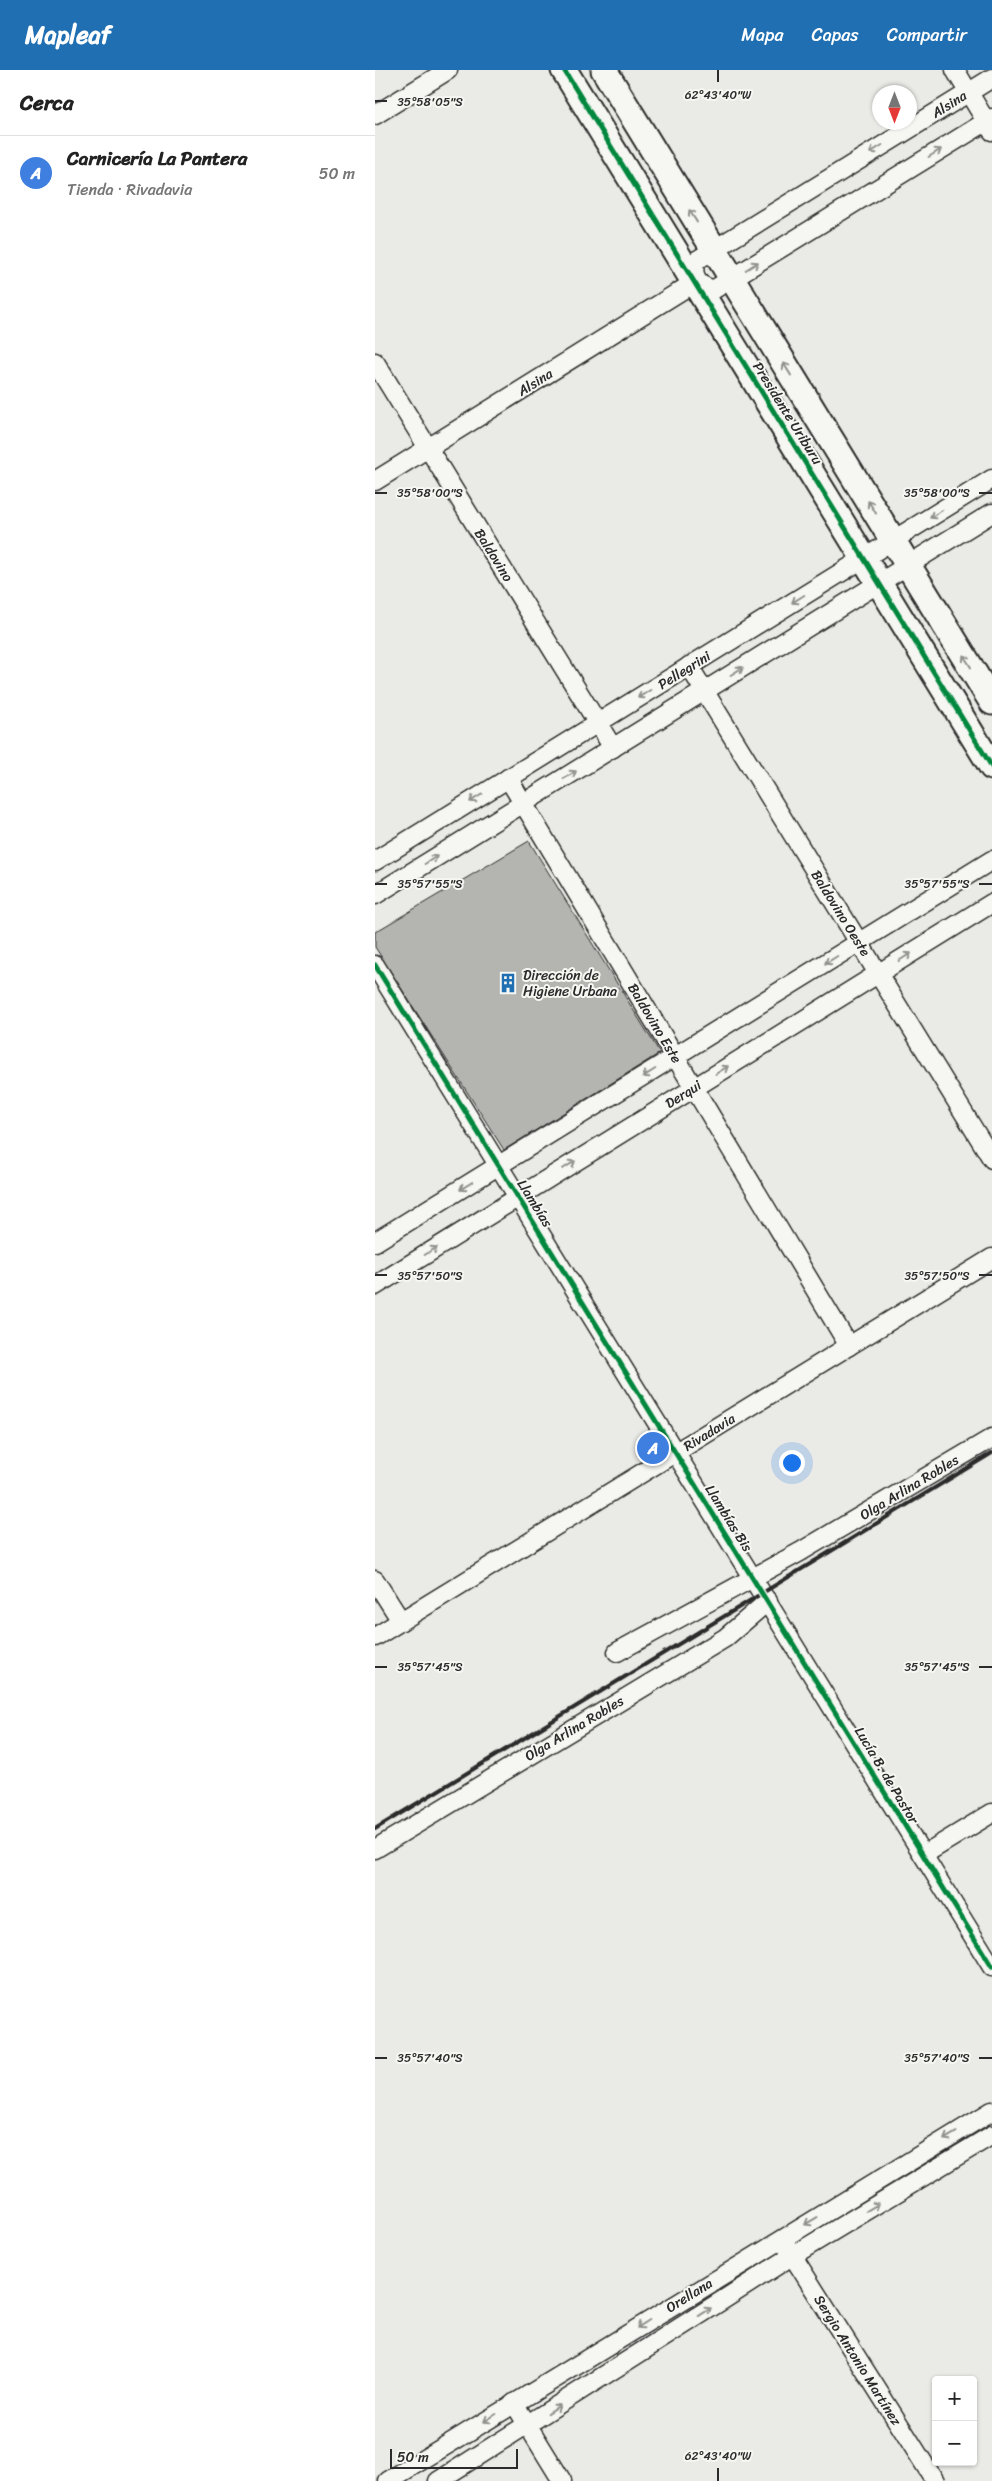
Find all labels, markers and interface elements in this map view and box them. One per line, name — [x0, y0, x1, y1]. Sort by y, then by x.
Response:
text: Mapleaf — [25, 14, 111, 56]
text: Mapa — [741, 19, 784, 51]
text: Capas — [812, 19, 859, 51]
text: Compartir — [887, 19, 967, 51]
street label: Alsina — [926, 83, 973, 126]
text: Cerca — [20, 84, 74, 122]
text: 62°43'40"W — [685, 84, 752, 106]
north arrow — [872, 85, 917, 130]
text: 35°58'05"S — [397, 91, 463, 113]
text: Carnicería La Pantera — [67, 142, 247, 175]
one-way arrow — [869, 144, 883, 155]
one-way arrow — [928, 148, 942, 158]
text: A — [31, 159, 41, 188]
text: 50 m — [319, 159, 355, 188]
text: Tienda · Rivadavia — [67, 175, 192, 204]
one-way arrow — [688, 209, 698, 223]
one-way arrow — [745, 261, 759, 271]
street label: Presidente Uriburu — [746, 357, 830, 470]
street label: Alsina — [512, 361, 559, 404]
one-way arrow — [782, 362, 792, 376]
text: 35°58'00"S — [397, 482, 463, 504]
text: 35°58'00"S — [904, 482, 970, 504]
one-way arrow — [867, 501, 877, 515]
one-way arrow — [929, 509, 943, 519]
street label: Baldovino — [467, 523, 520, 587]
one-way arrow — [791, 595, 805, 605]
street label: Pellegrini — [653, 644, 717, 697]
one-way arrow — [961, 654, 971, 668]
one-way arrow — [730, 665, 744, 675]
one-way arrow — [638, 689, 652, 699]
one-way arrow — [562, 769, 576, 779]
one-way arrow — [470, 793, 484, 803]
one-way arrow — [424, 855, 438, 865]
street label: Baldovino Oeste — [804, 865, 877, 962]
text: 35°57'55"S — [398, 873, 463, 895]
text: 35°57'55"S — [905, 873, 970, 895]
one-way arrow — [898, 952, 912, 962]
one-way arrow — [825, 955, 839, 965]
place label: Dirección de Higiene Urbana — [523, 963, 617, 1004]
building icon: Dirección de Higiene Urbana — [497, 972, 519, 994]
street label: Baldovino Este — [621, 978, 688, 1068]
one-way arrow — [715, 1065, 729, 1075]
one-way arrow — [642, 1068, 656, 1078]
street label: Derqui — [660, 1073, 708, 1115]
one-way arrow — [562, 1160, 576, 1170]
street label: Llambías — [510, 1174, 560, 1233]
one-way arrow — [459, 1181, 473, 1191]
one-way arrow — [424, 1245, 438, 1255]
text: 35°57'50"S — [397, 1265, 463, 1287]
text: 35°57'50"S — [904, 1265, 970, 1287]
street label: Rivadavia — [678, 1406, 741, 1458]
pin: A — [637, 1429, 669, 1467]
street label: Olga Arlina Robles — [855, 1447, 964, 1527]
your location — [779, 1450, 805, 1476]
street label: Llambías Bis — [698, 1479, 760, 1558]
text: 35°57'45"S — [397, 1656, 463, 1678]
text: 35°57'45"S — [904, 1656, 970, 1678]
street label: Olga Arlina Robles — [520, 1688, 629, 1768]
street label: Lucía B. de Pastor — [848, 1722, 926, 1830]
text: 35°57'40"S — [397, 2047, 463, 2069]
text: 35°57'40"S — [904, 2047, 970, 2069]
one-way arrow — [944, 2132, 958, 2142]
one-way arrow — [865, 2201, 879, 2211]
one-way arrow — [805, 2216, 819, 2226]
street label: Orellana — [661, 2271, 718, 2320]
street label: Sergio Antonio Martínez — [807, 2290, 908, 2431]
one-way arrow — [698, 2306, 712, 2317]
one-way arrow — [637, 2319, 651, 2329]
map controls — [932, 2376, 977, 2466]
button: + — [932, 2376, 977, 2421]
one-way arrow — [546, 2403, 560, 2413]
one-way arrow — [483, 2413, 497, 2423]
button: − — [932, 2421, 977, 2466]
text: 50 m — [397, 2445, 429, 2470]
text: 62°43'40"W — [685, 2445, 752, 2467]
scale bar — [390, 2446, 517, 2469]

